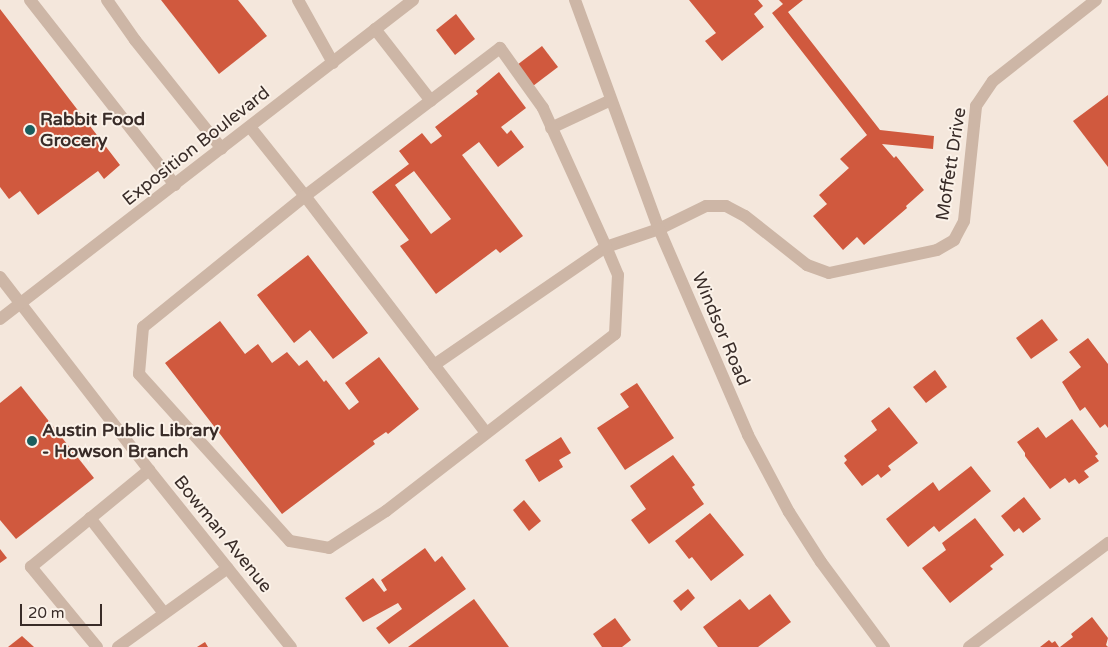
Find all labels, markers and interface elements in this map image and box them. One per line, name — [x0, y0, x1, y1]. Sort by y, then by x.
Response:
street label: Exposition Boulevard — [118, 82, 274, 210]
street label: Moffett Drive — [931, 106, 971, 222]
place label: Rabbit Food Grocery — [40, 109, 145, 152]
marker: Rabbit Food Grocery — [24, 124, 36, 136]
street label: Windsor Road — [687, 269, 755, 389]
place label: Austin Public Library - Howson Branch — [42, 420, 219, 462]
marker: Austin Public Library - Howson Branch — [26, 435, 38, 447]
street label: Bowman Avenue — [169, 471, 277, 597]
scale bar — [22, 594, 105, 626]
text: 20 m — [28, 604, 65, 622]

